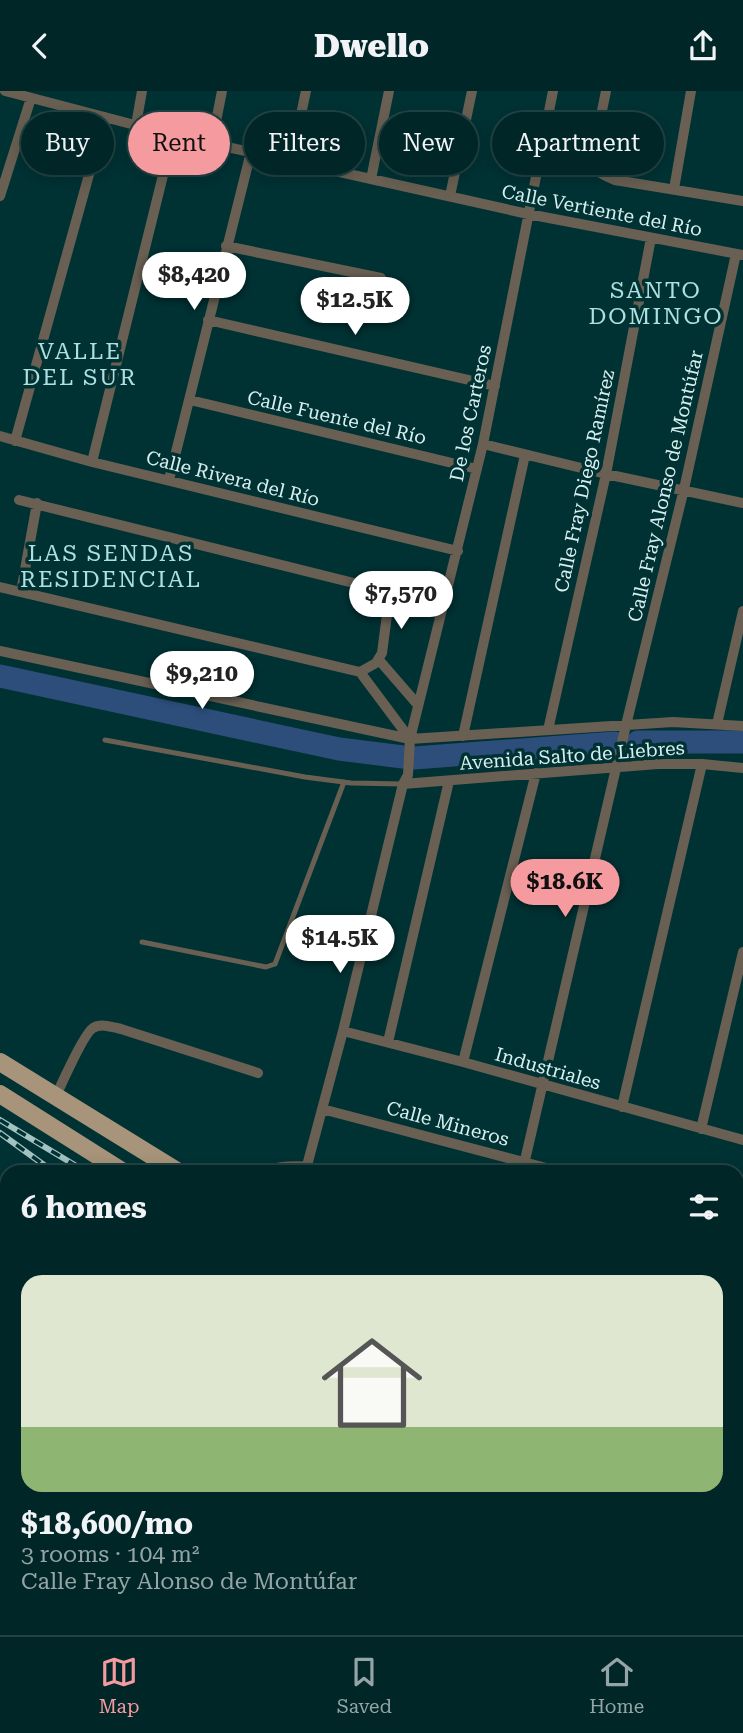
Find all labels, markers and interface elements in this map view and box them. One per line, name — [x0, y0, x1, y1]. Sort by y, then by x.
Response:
icon: back — [21, 27, 59, 65]
text: Dwello — [314, 27, 429, 65]
icon: share — [684, 27, 722, 65]
chip: Buy — [21, 112, 114, 175]
chip: Rent — [128, 112, 230, 175]
chip: Filters — [244, 112, 365, 175]
chip: New — [379, 112, 478, 175]
chip: Apartment — [492, 112, 664, 175]
street label: Calle Vertiente del Río — [500, 180, 704, 241]
pin: $8,420 — [137, 253, 251, 312]
text: $8,420 — [158, 261, 230, 288]
district label: SANTO DOMINGO — [588, 277, 724, 330]
pin: $12.5K — [298, 278, 412, 337]
text: $12.5K — [317, 286, 393, 313]
district label: VALLE DEL SUR — [22, 338, 138, 391]
street label: De los Carteros — [445, 343, 496, 483]
street label: Calle Fray Alonso de Montúfar — [623, 348, 708, 624]
street label: Calle Fray Diego Ramírez — [550, 368, 619, 595]
street label: Calle Fuente del Río — [245, 386, 429, 449]
street label: Calle Rivera del Río — [144, 446, 322, 511]
district label: LAS SENDAS RESIDENCIAL — [20, 540, 202, 593]
pin: $7,570 — [344, 571, 458, 631]
text: $7,570 — [365, 580, 437, 607]
pin: $9,210 — [145, 651, 259, 711]
text: $9,210 — [166, 660, 238, 687]
street label: Avenida Salto de Liebres — [459, 736, 685, 775]
pin: $18.6K — [508, 859, 622, 919]
text: $18.6K — [527, 868, 603, 895]
pin: $14.5K — [283, 915, 397, 975]
text: $14.5K — [302, 924, 378, 951]
street label: Industriales — [492, 1042, 603, 1095]
street label: Calle Mineros — [384, 1096, 512, 1151]
icon: filters — [685, 1188, 723, 1226]
text: 6 homes — [21, 1190, 147, 1225]
icon: home — [309, 1320, 435, 1446]
text: $18,600/mo — [21, 1506, 193, 1541]
text: 3 rooms · 104 m² — [21, 1541, 199, 1568]
text: Calle Fray Alonso de Montúfar — [21, 1568, 357, 1595]
tab: Map — [99, 1653, 139, 1718]
tab: Saved — [337, 1653, 392, 1718]
tab: Home — [589, 1653, 644, 1718]

